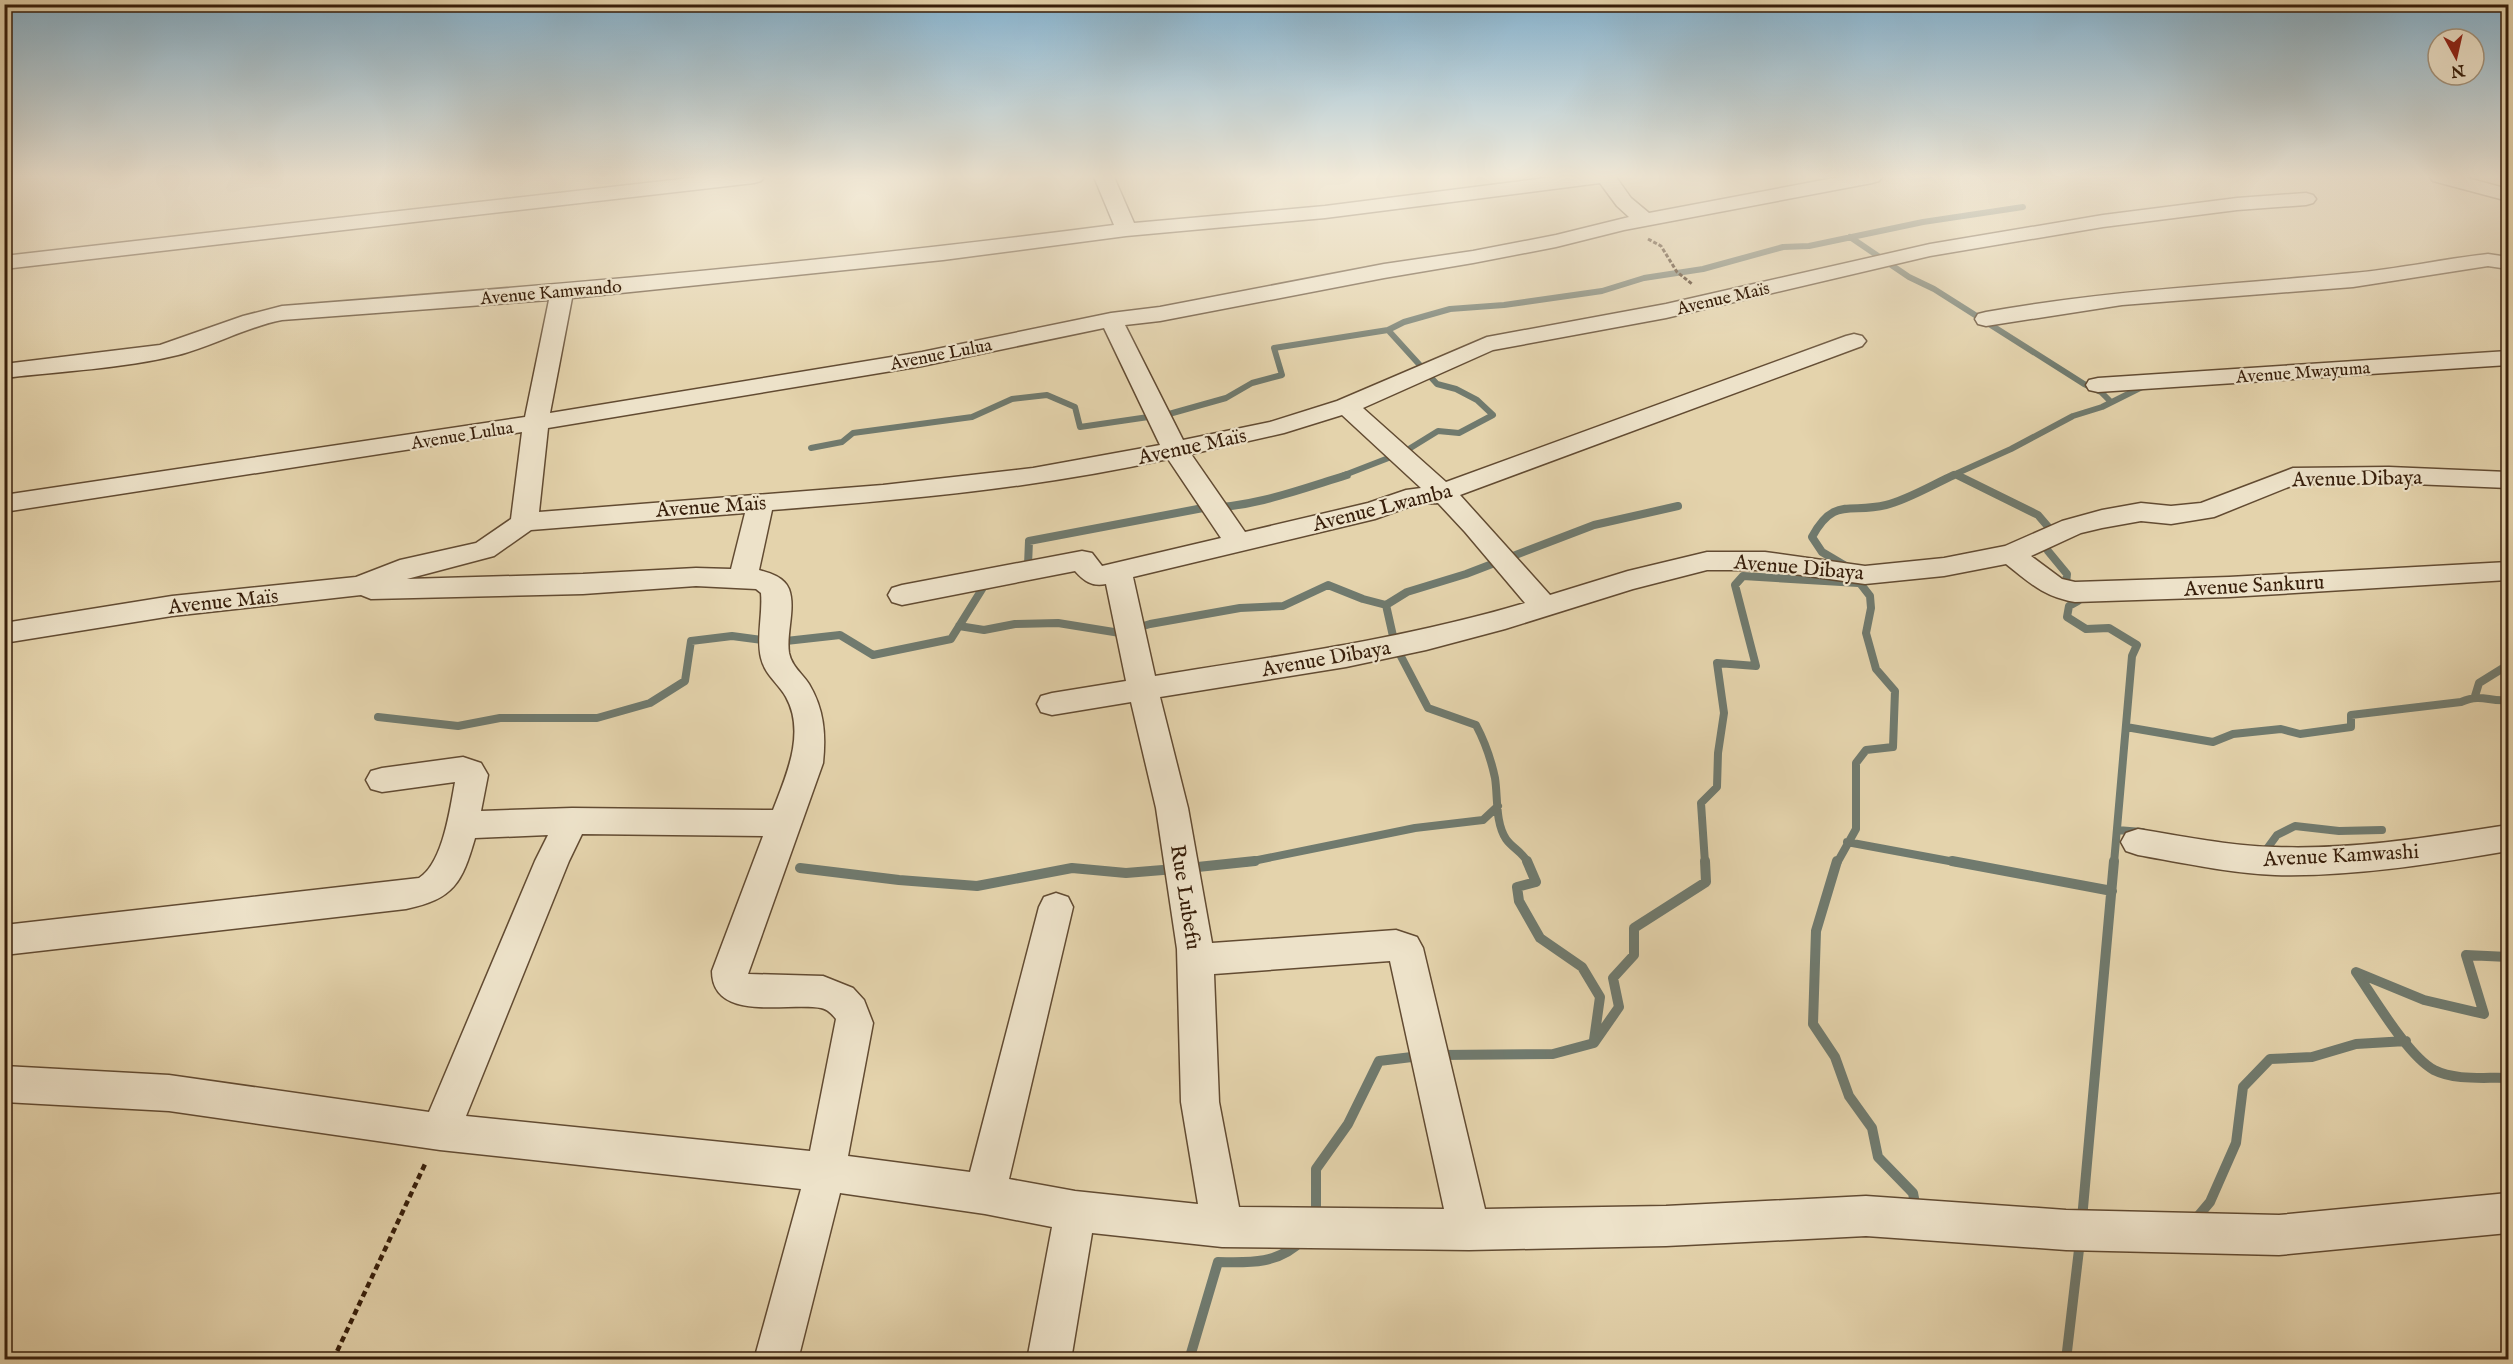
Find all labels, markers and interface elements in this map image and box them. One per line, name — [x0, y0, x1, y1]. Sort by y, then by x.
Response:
north arrow — [2426, 27, 2486, 87]
text: N — [2449, 59, 2467, 81]
street label: Avenue Kamwando — [478, 276, 623, 311]
street label: Avenue Maïs — [1674, 278, 1772, 322]
street label: Avenue Lulua — [888, 334, 994, 377]
street label: Avenue Mwayuma — [2234, 357, 2371, 390]
street label: Avenue Lulua — [409, 417, 515, 456]
street label: Avenue Maïs — [1134, 423, 1249, 472]
street label: Avenue Dibaya — [2291, 465, 2423, 494]
street label: Avenue Lwamba — [1309, 478, 1456, 539]
street label: Avenue Maïs — [654, 490, 767, 525]
street label: Avenue Dibaya — [1732, 549, 1866, 588]
street label: Avenue Sankuru — [2182, 569, 2325, 604]
street label: Avenue Maïs — [166, 583, 280, 622]
street label: Avenue Dibaya — [1259, 635, 1394, 684]
street label: Avenue Kamwashi — [2261, 839, 2420, 874]
street label: Rue Lubefu — [1163, 843, 1206, 952]

